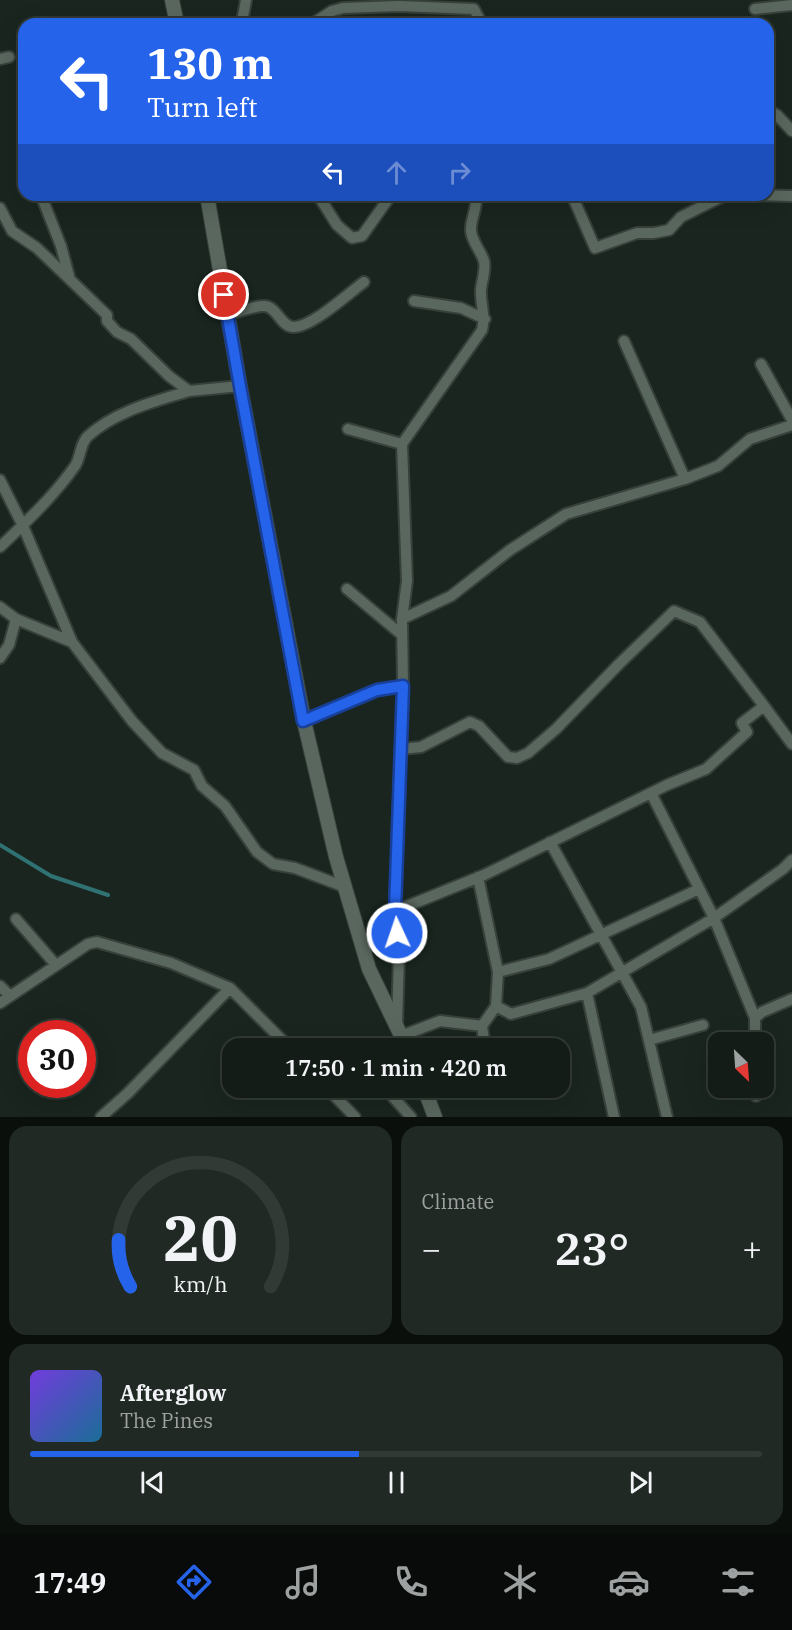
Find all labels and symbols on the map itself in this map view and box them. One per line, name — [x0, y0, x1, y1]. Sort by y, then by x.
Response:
pin — [198, 269, 249, 320]
position arrow — [365, 901, 429, 965]
speed limit sign: 30 — [18, 1020, 96, 1098]
north arrow — [708, 1032, 774, 1098]

